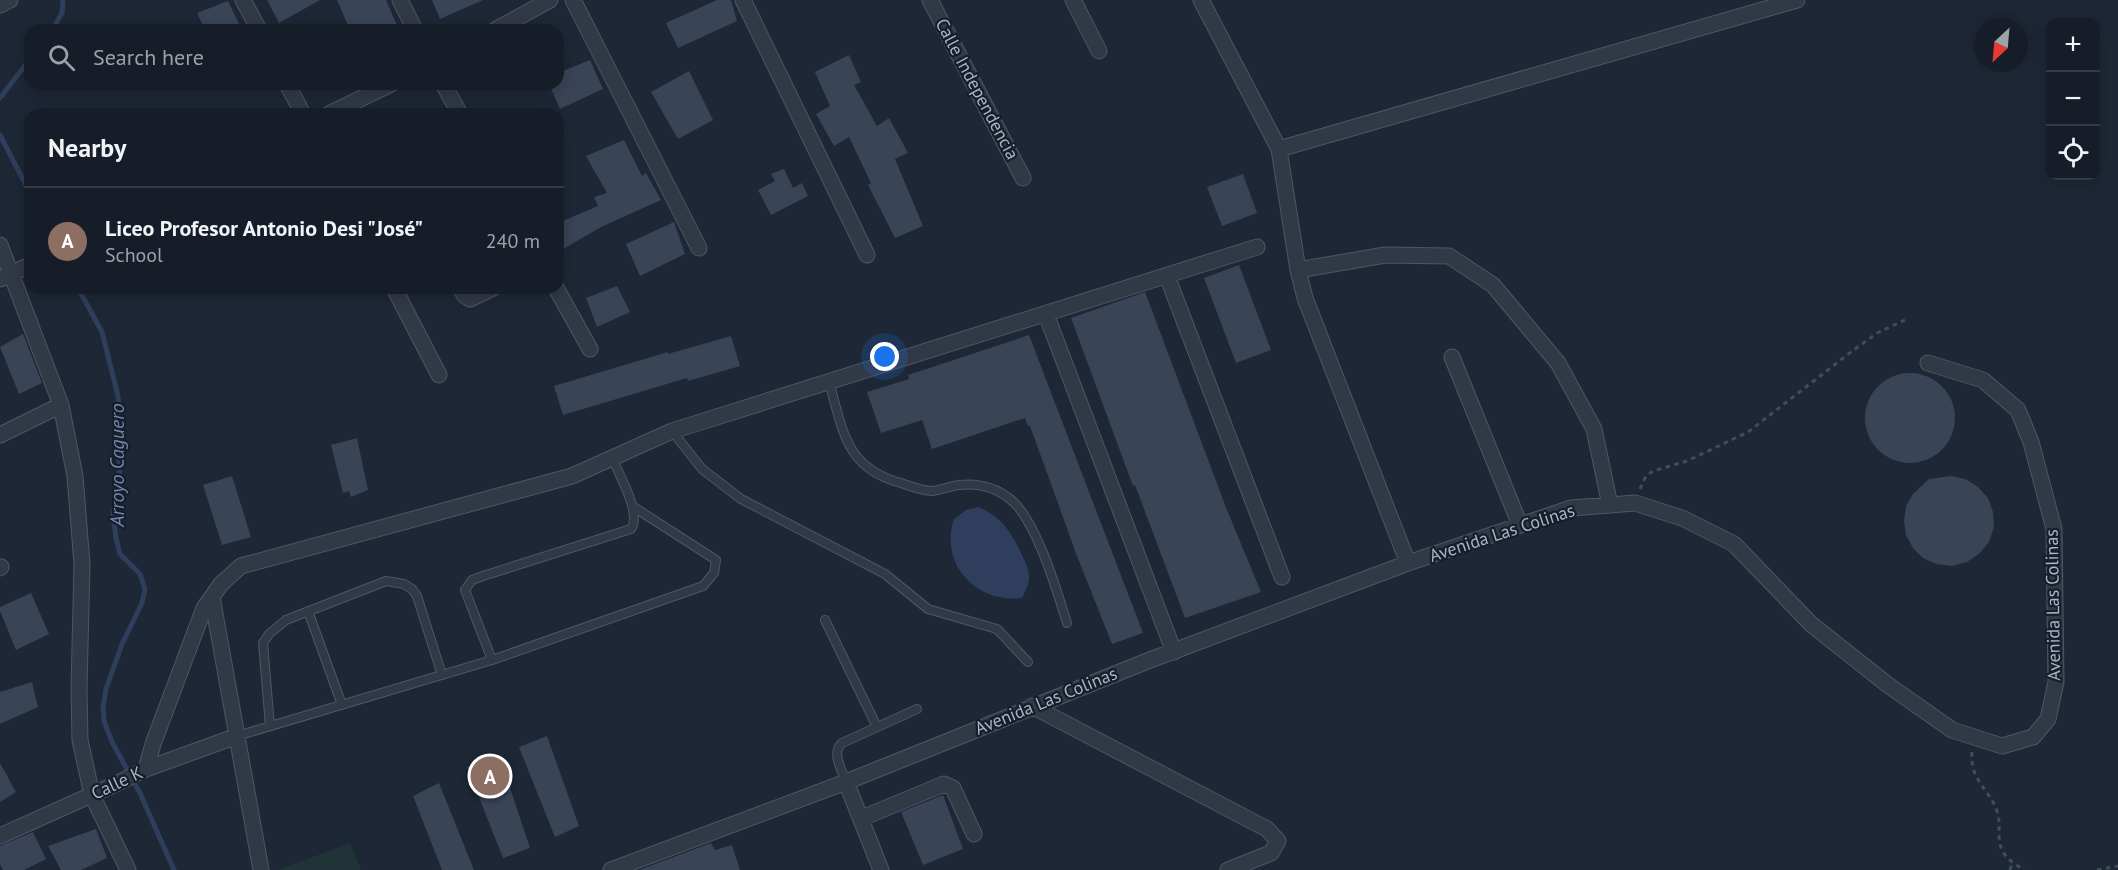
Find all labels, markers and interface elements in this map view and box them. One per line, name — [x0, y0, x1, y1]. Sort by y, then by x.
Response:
street label: Calle Independencia — [931, 14, 1024, 163]
north arrow — [1974, 18, 2028, 72]
map controls — [2046, 18, 2100, 180]
button: + — [2046, 18, 2100, 72]
search box — [24, 24, 564, 90]
icon: search — [45, 41, 78, 74]
text: Search here — [93, 43, 204, 71]
button: − — [2046, 72, 2100, 126]
button: locate — [2046, 126, 2100, 180]
text: Nearby — [48, 131, 126, 164]
text: Liceo Profesor Antonio Desi "José" — [105, 214, 423, 242]
text: A — [61, 228, 74, 254]
text: 240 m — [486, 228, 540, 254]
text: School — [105, 242, 163, 268]
your location — [870, 342, 899, 371]
water label: Arroyo Caguero — [104, 403, 130, 528]
street label: Avenida Las Colinas — [1426, 498, 1577, 567]
street label: Avenida Las Colinas — [2040, 529, 2065, 681]
street label: Avenida Las Colinas — [971, 661, 1120, 740]
pin: A — [470, 754, 510, 798]
street label: Calle K — [87, 761, 146, 804]

